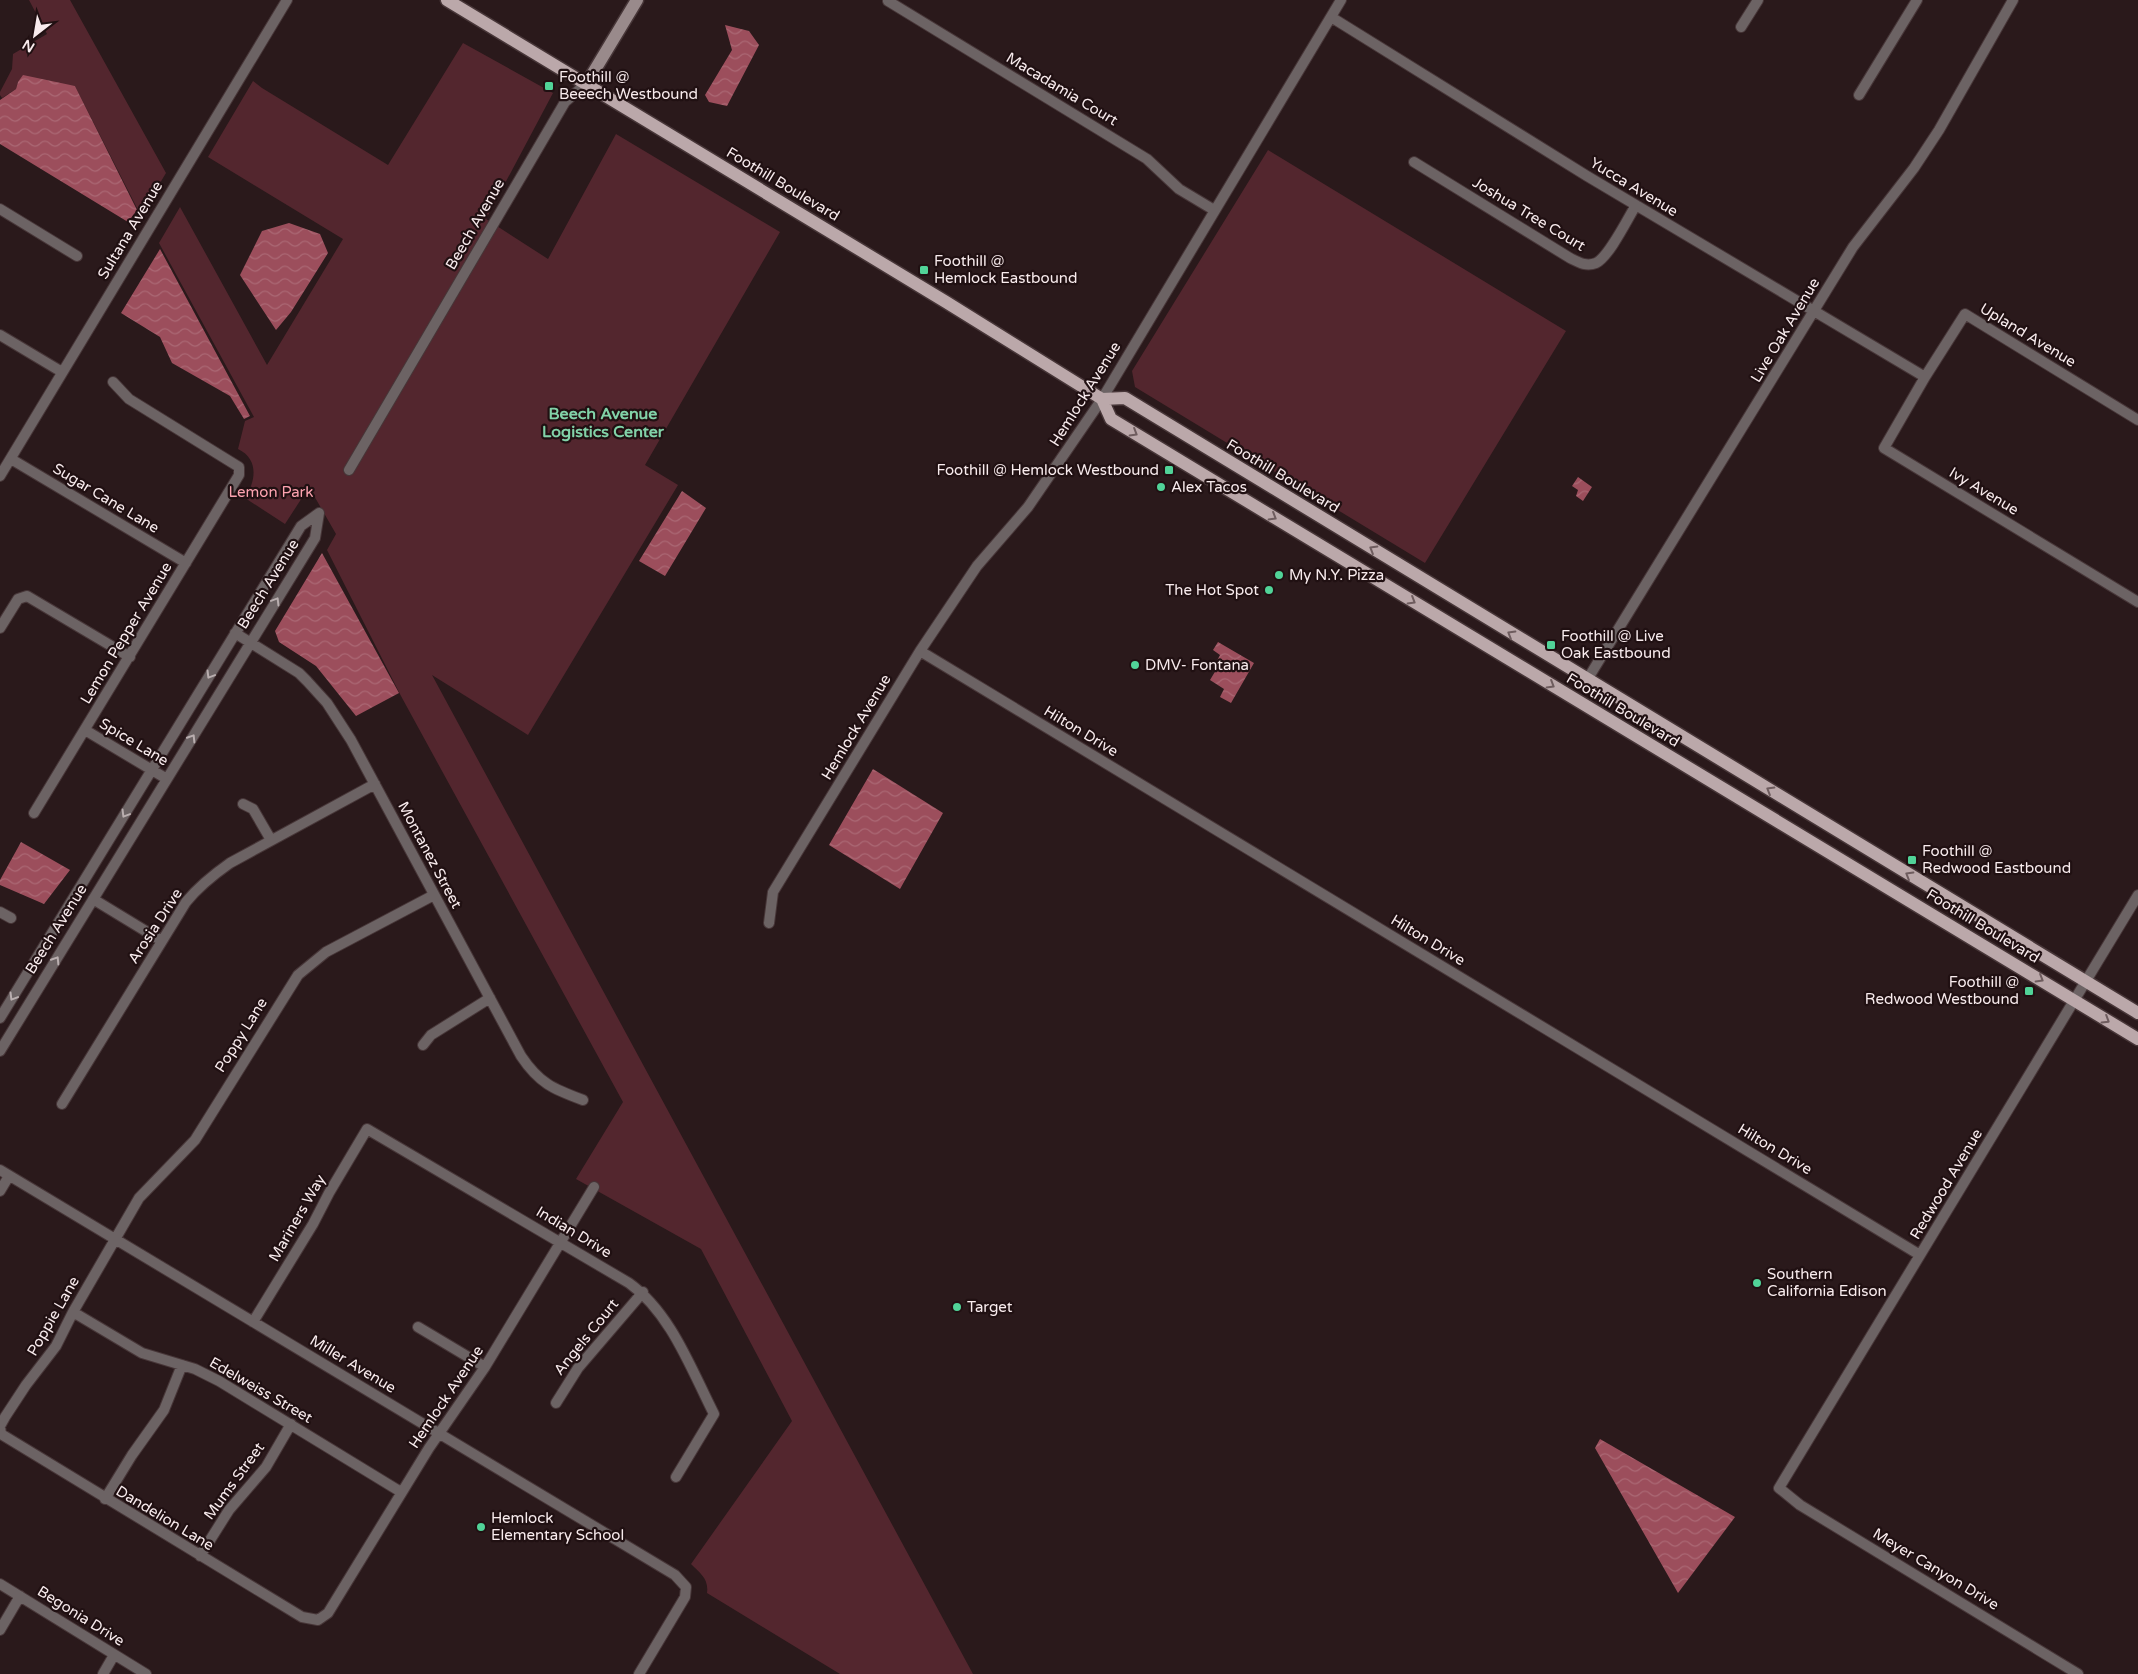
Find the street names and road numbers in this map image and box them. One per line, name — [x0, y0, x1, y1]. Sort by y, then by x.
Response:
street label: Macadamia Court — [1003, 49, 1121, 130]
street label: Foothill Boulevard — [723, 143, 843, 225]
street label: Yucca Avenue — [1587, 154, 1681, 220]
street label: Joshua Tree Court — [1469, 173, 1589, 255]
street label: Beech Avenue — [442, 175, 508, 273]
street label: Sultana Avenue — [94, 178, 166, 282]
street label: Live Oak Avenue — [1747, 274, 1823, 386]
street label: Upland Avenue — [1977, 299, 2079, 371]
street label: Hemlock Avenue — [1046, 338, 1124, 450]
street label: Foothill Boulevard — [1223, 435, 1343, 517]
street label: Sugar Cane Lane — [50, 459, 162, 537]
street label: Ivy Avenue — [1946, 463, 2022, 519]
street label: Beech Avenue — [233, 536, 303, 632]
street label: Lemon Pepper Avenue — [77, 559, 175, 707]
street label: Foothill Boulevard — [1563, 669, 1683, 751]
street label: Hemlock Avenue — [817, 671, 895, 783]
street label: Hilton Drive — [1041, 702, 1121, 760]
street label: Spice Lane — [96, 714, 172, 770]
street label: Montanez Street — [394, 799, 466, 912]
street label: Beech Avenue — [21, 881, 91, 977]
street label: Arosia Drive — [124, 885, 186, 967]
street label: Foothill Boulevard — [1923, 885, 2043, 967]
street label: Hilton Drive — [1388, 911, 1468, 969]
street label: Poppy Lane — [211, 994, 271, 1076]
street label: Hilton Drive — [1735, 1120, 1815, 1178]
street label: Redwood Avenue — [1906, 1125, 1986, 1243]
street label: Mariners Way — [265, 1171, 329, 1265]
street label: Indian Drive — [533, 1202, 615, 1262]
street label: Poppie Lane — [23, 1273, 83, 1359]
street label: Angels Court — [550, 1295, 622, 1379]
street label: Miller Avenue — [307, 1331, 399, 1397]
street label: Hemlock Avenue — [405, 1342, 487, 1452]
street label: Edelweiss Street — [206, 1353, 316, 1427]
street label: Mums Street — [200, 1439, 268, 1523]
street label: Dandelion Lane — [113, 1482, 217, 1554]
street label: Meyer Canyon Drive — [1870, 1524, 2002, 1614]
street label: Begonia Drive — [34, 1582, 128, 1650]

